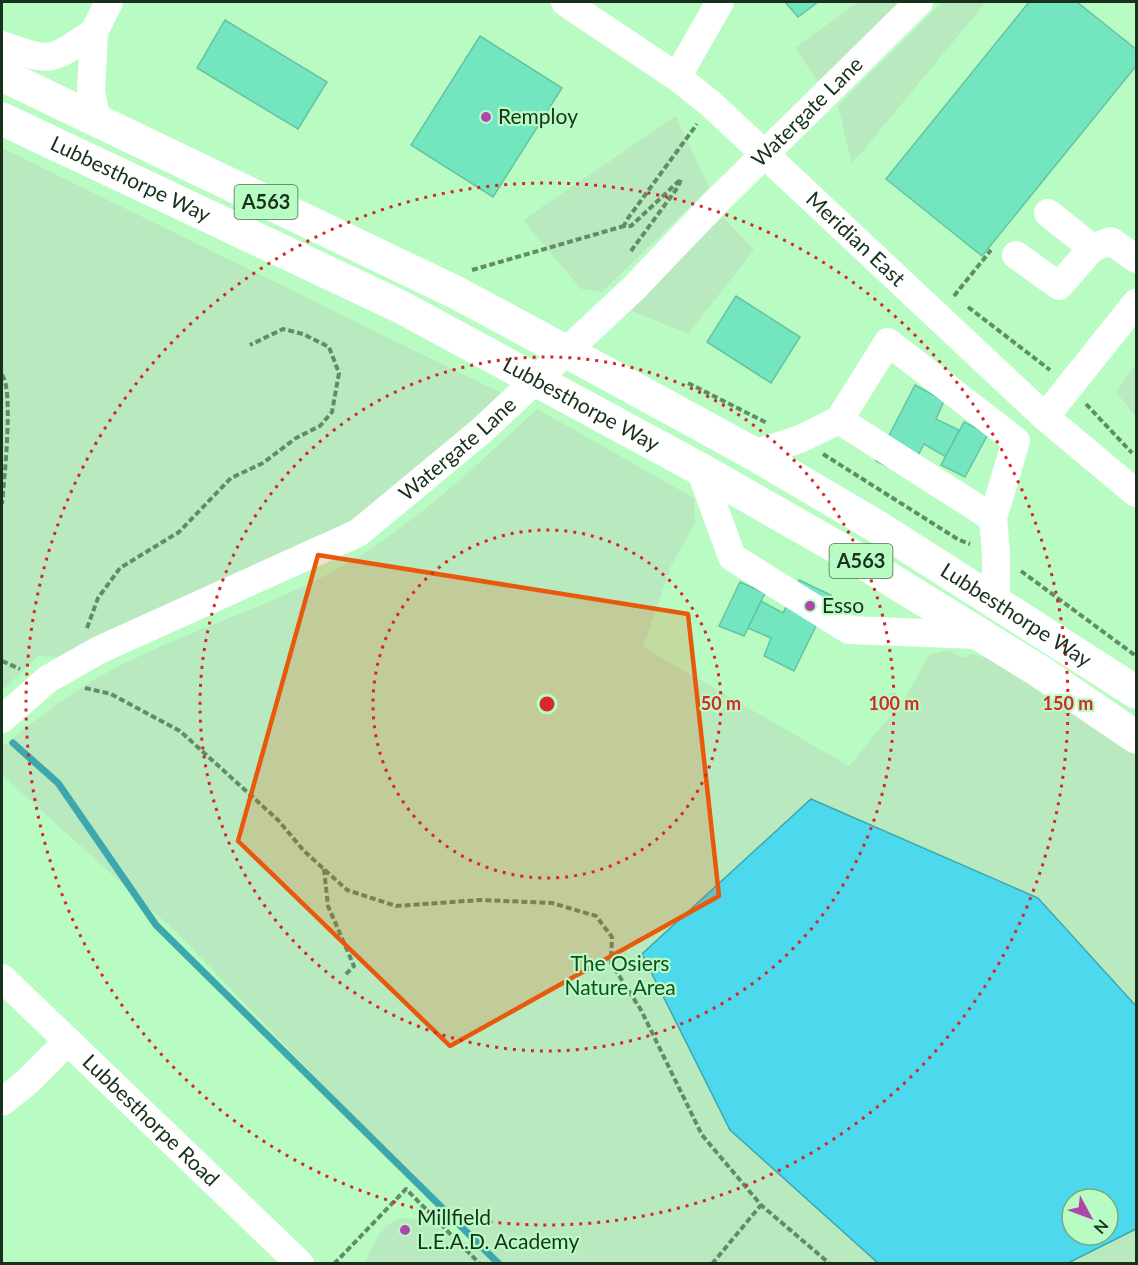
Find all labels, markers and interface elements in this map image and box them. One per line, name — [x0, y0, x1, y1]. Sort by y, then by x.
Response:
street label: Watergate Lane — [745, 51, 867, 171]
place label: Remploy — [498, 103, 578, 128]
marker: Remploy — [479, 110, 493, 124]
street label: Lubbesthorpe Way — [47, 130, 215, 227]
road number: A563 — [234, 185, 298, 219]
street label: Meridian East — [802, 186, 911, 291]
street label: Lubbesthorpe Way — [499, 351, 664, 456]
street label: Watergate Lane — [393, 391, 520, 505]
road number: A563 — [830, 544, 892, 578]
street label: Lubbesthorpe Way — [937, 557, 1097, 671]
place label: Esso — [822, 592, 864, 617]
marker: Esso — [803, 599, 817, 613]
text: 50 m — [701, 692, 741, 714]
text: 100 m — [869, 692, 919, 714]
text: 150 m — [1043, 692, 1093, 714]
centre of rings — [537, 694, 557, 714]
park label: The Osiers Nature Area — [564, 950, 676, 999]
street label: Lubbesthorpe Road — [78, 1048, 225, 1191]
north arrow — [1060, 1187, 1120, 1247]
place label: Millfield L.E.A.D. Academy — [417, 1204, 579, 1253]
text: N — [1090, 1216, 1113, 1238]
marker: Millfield L.E.A.D. Academy — [398, 1223, 412, 1237]

